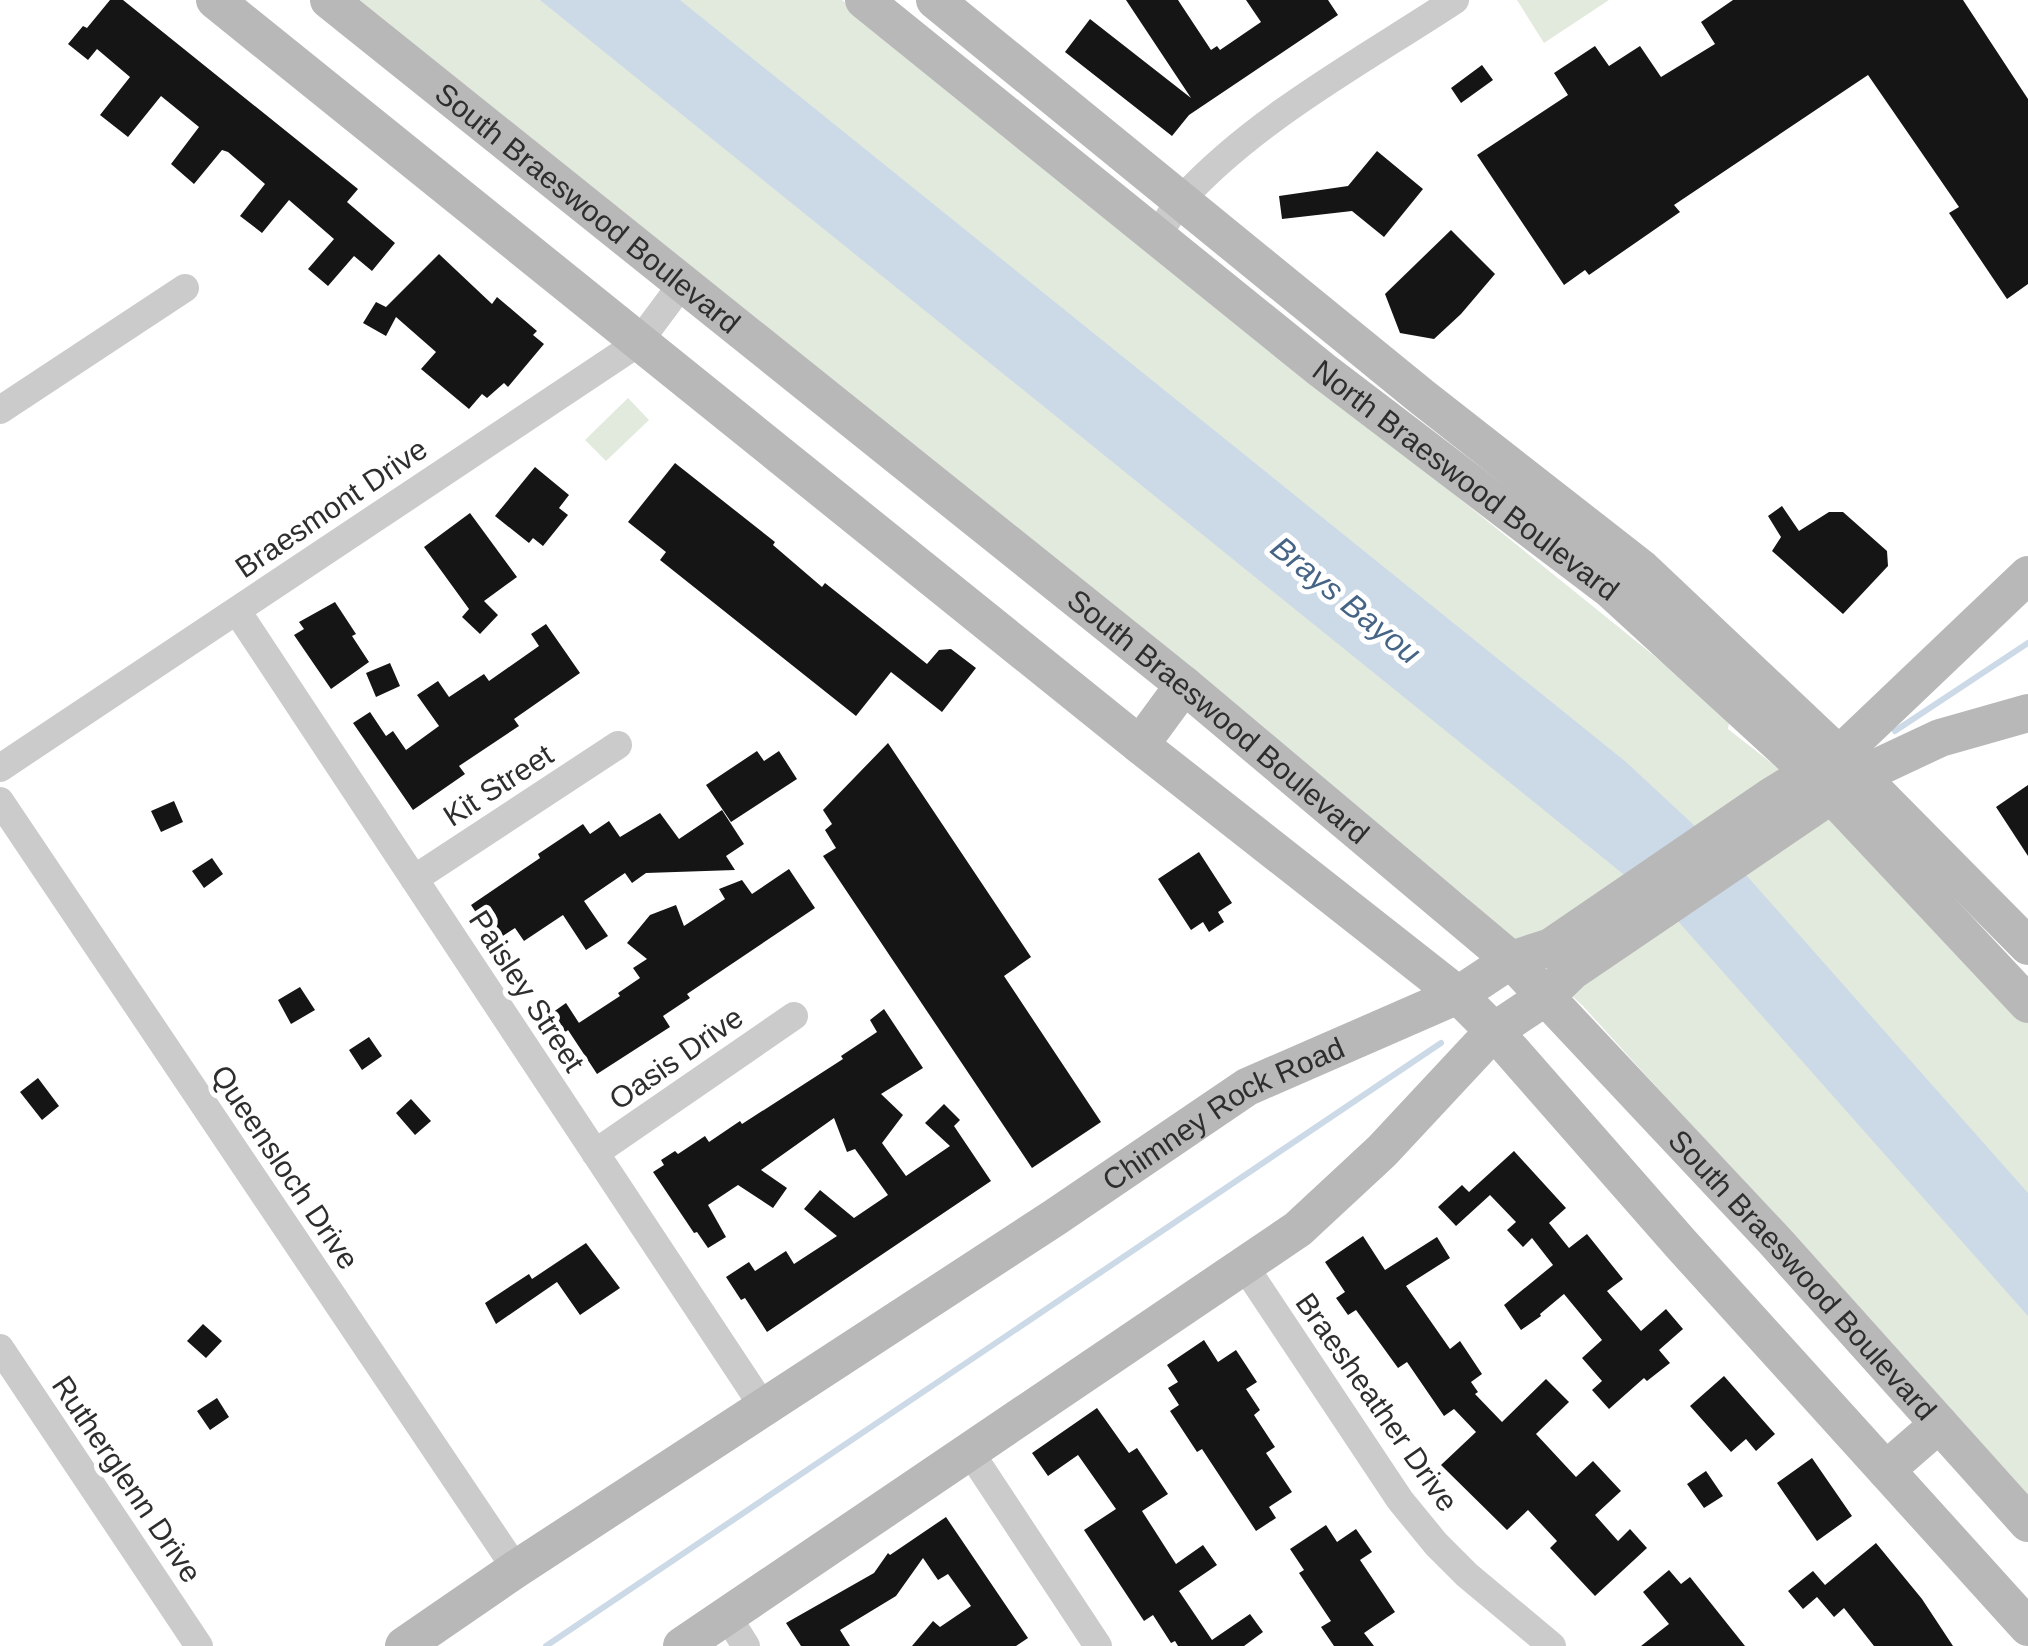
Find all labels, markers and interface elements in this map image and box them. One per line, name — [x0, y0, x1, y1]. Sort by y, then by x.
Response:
street label: South Braeswood Boulevard — [429, 76, 747, 339]
street label: North Braeswood Boulevard — [1307, 353, 1626, 607]
street label: Braesmont Drive — [229, 432, 433, 584]
water label: Brays Bayou — [1264, 529, 1428, 671]
street label: South Braeswood Boulevard — [1062, 582, 1376, 850]
street label: Kit Street — [437, 737, 559, 832]
street label: Paisley Street — [463, 904, 592, 1078]
street label: Oasis Drive — [603, 1000, 749, 1116]
street label: Chimney Rock Road — [1096, 1030, 1349, 1197]
street label: Queensloch Drive — [205, 1059, 365, 1275]
street label: South Braeswood Boulevard — [1663, 1123, 1943, 1426]
street label: Braesheather Drive — [1289, 1287, 1465, 1517]
street label: Rutherglenn Drive — [46, 1370, 208, 1588]

